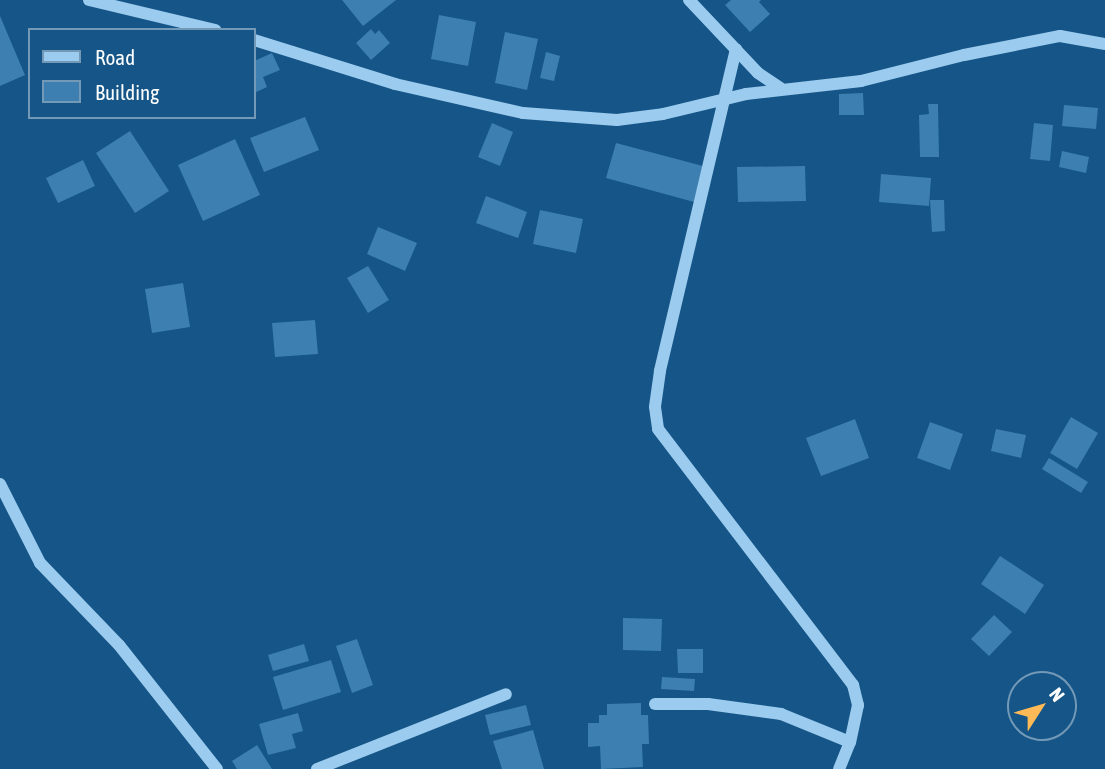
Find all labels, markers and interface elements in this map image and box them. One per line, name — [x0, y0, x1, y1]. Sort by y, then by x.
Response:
legend — [28, 28, 256, 119]
text: Road — [95, 45, 135, 69]
text: Building — [95, 80, 159, 104]
north arrow — [1007, 671, 1077, 741]
text: N — [1045, 683, 1069, 706]

